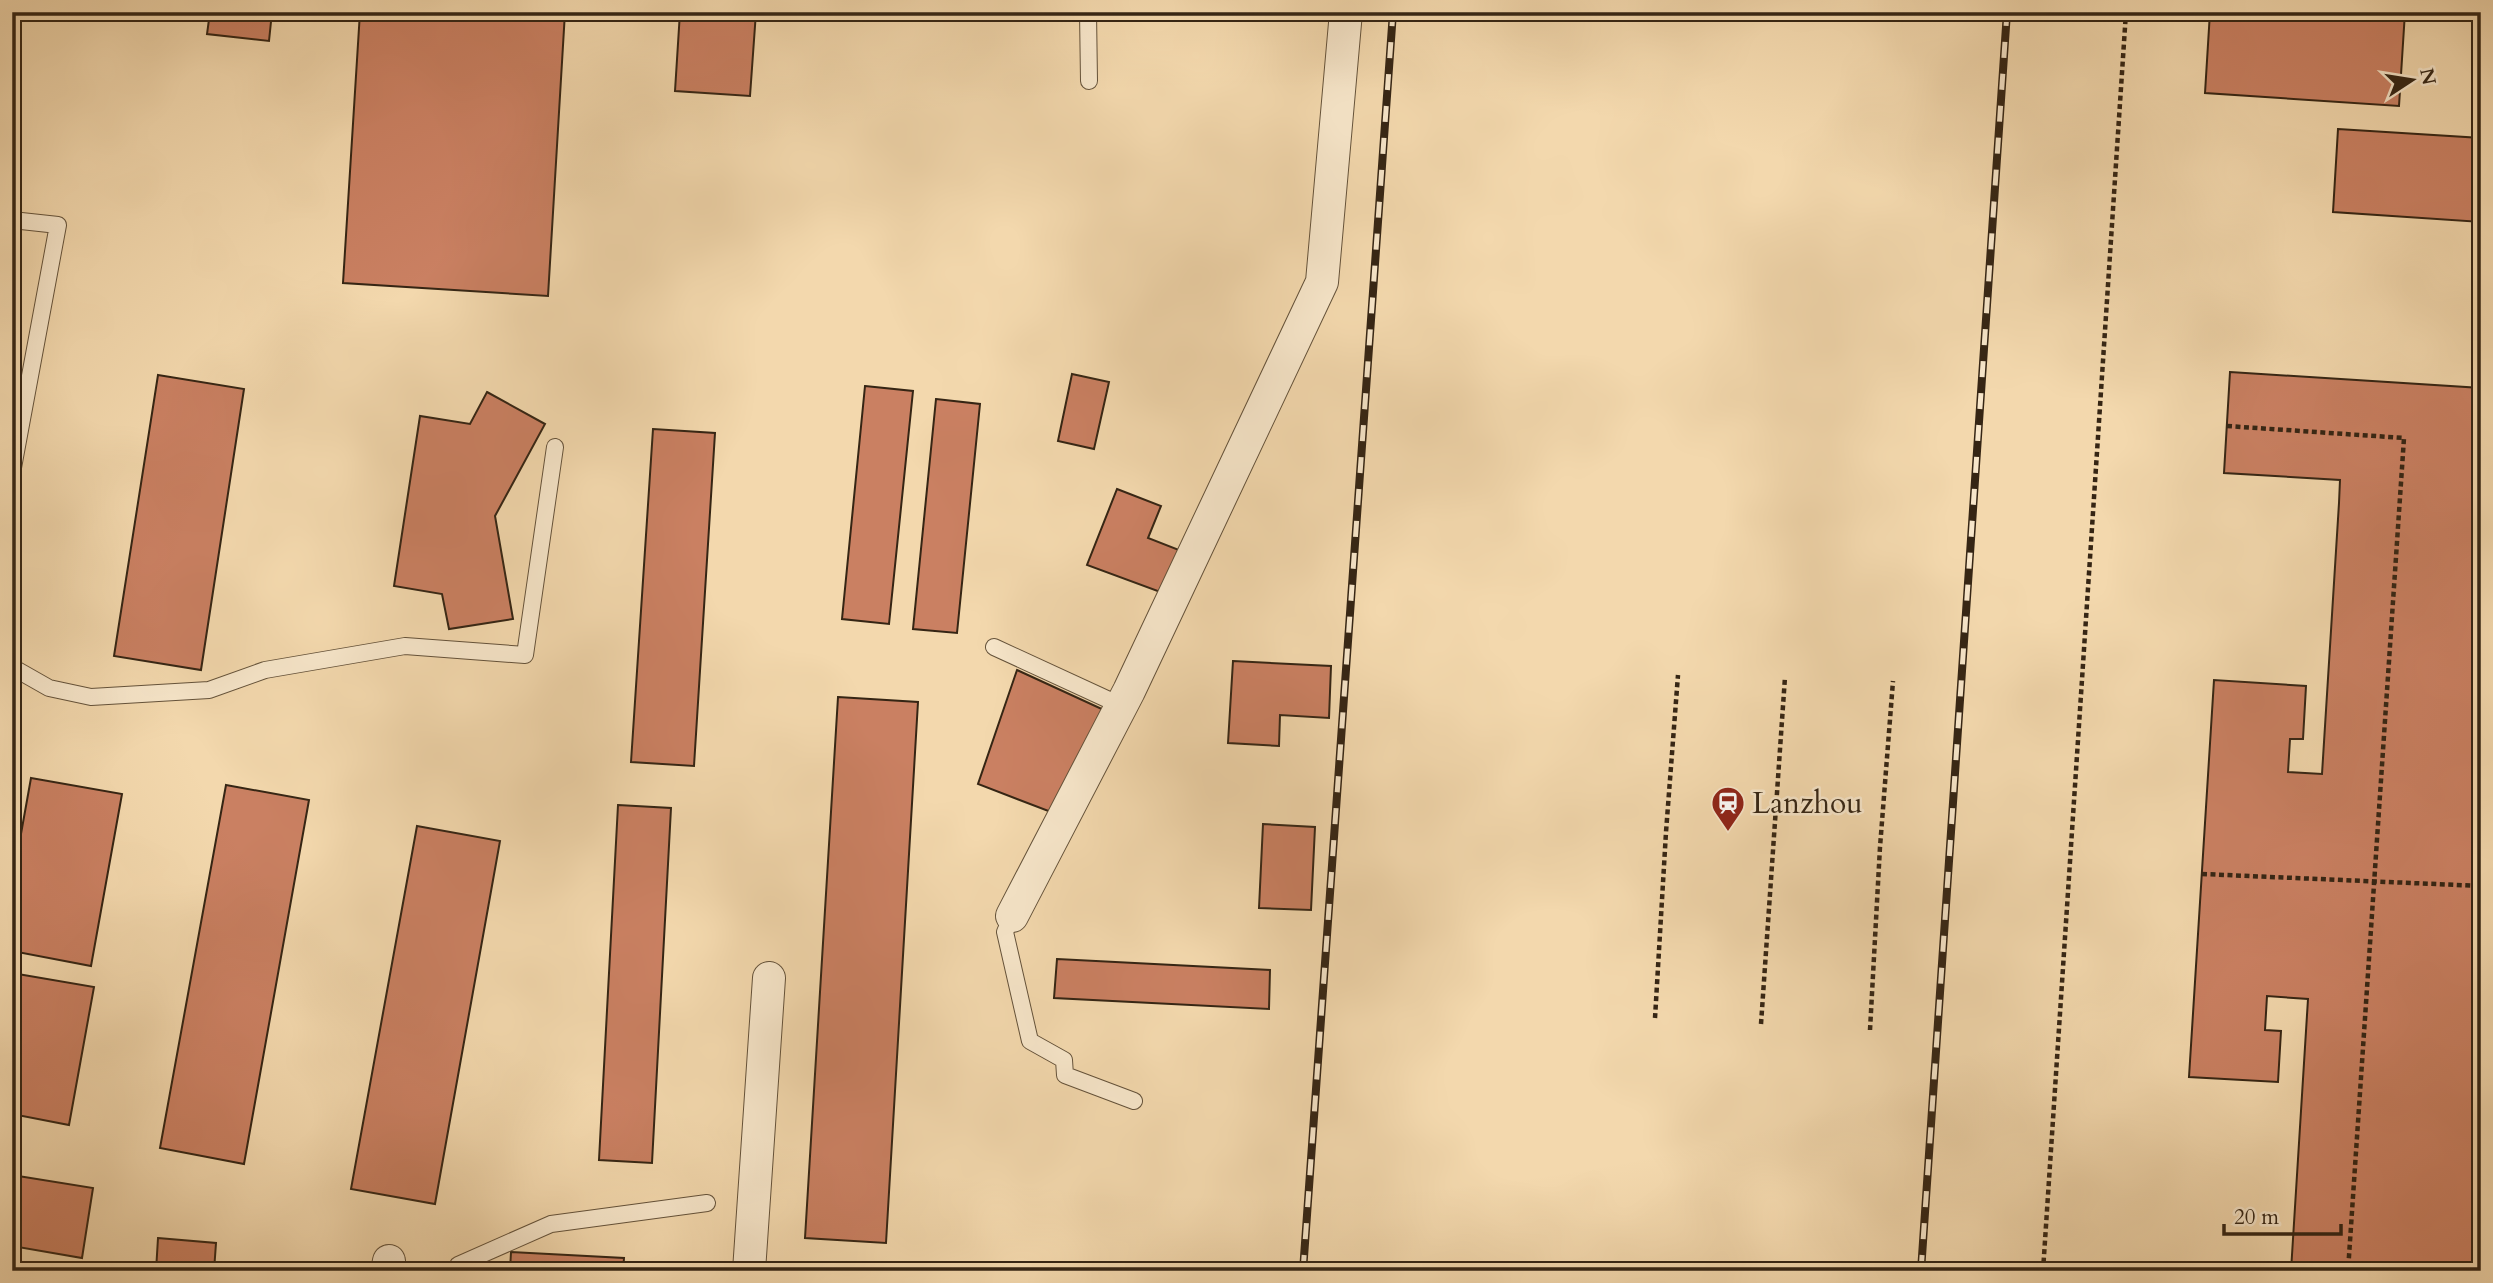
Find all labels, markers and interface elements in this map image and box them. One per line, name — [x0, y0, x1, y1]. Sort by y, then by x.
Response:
north arrow — [2378, 46, 2448, 116]
text: N — [2413, 66, 2442, 88]
place label: Lanzhou — [1752, 783, 1863, 824]
station icon: Lanzhou — [1709, 784, 1747, 833]
scale bar — [2224, 1192, 2341, 1236]
text: 20 m — [2234, 1203, 2279, 1232]

